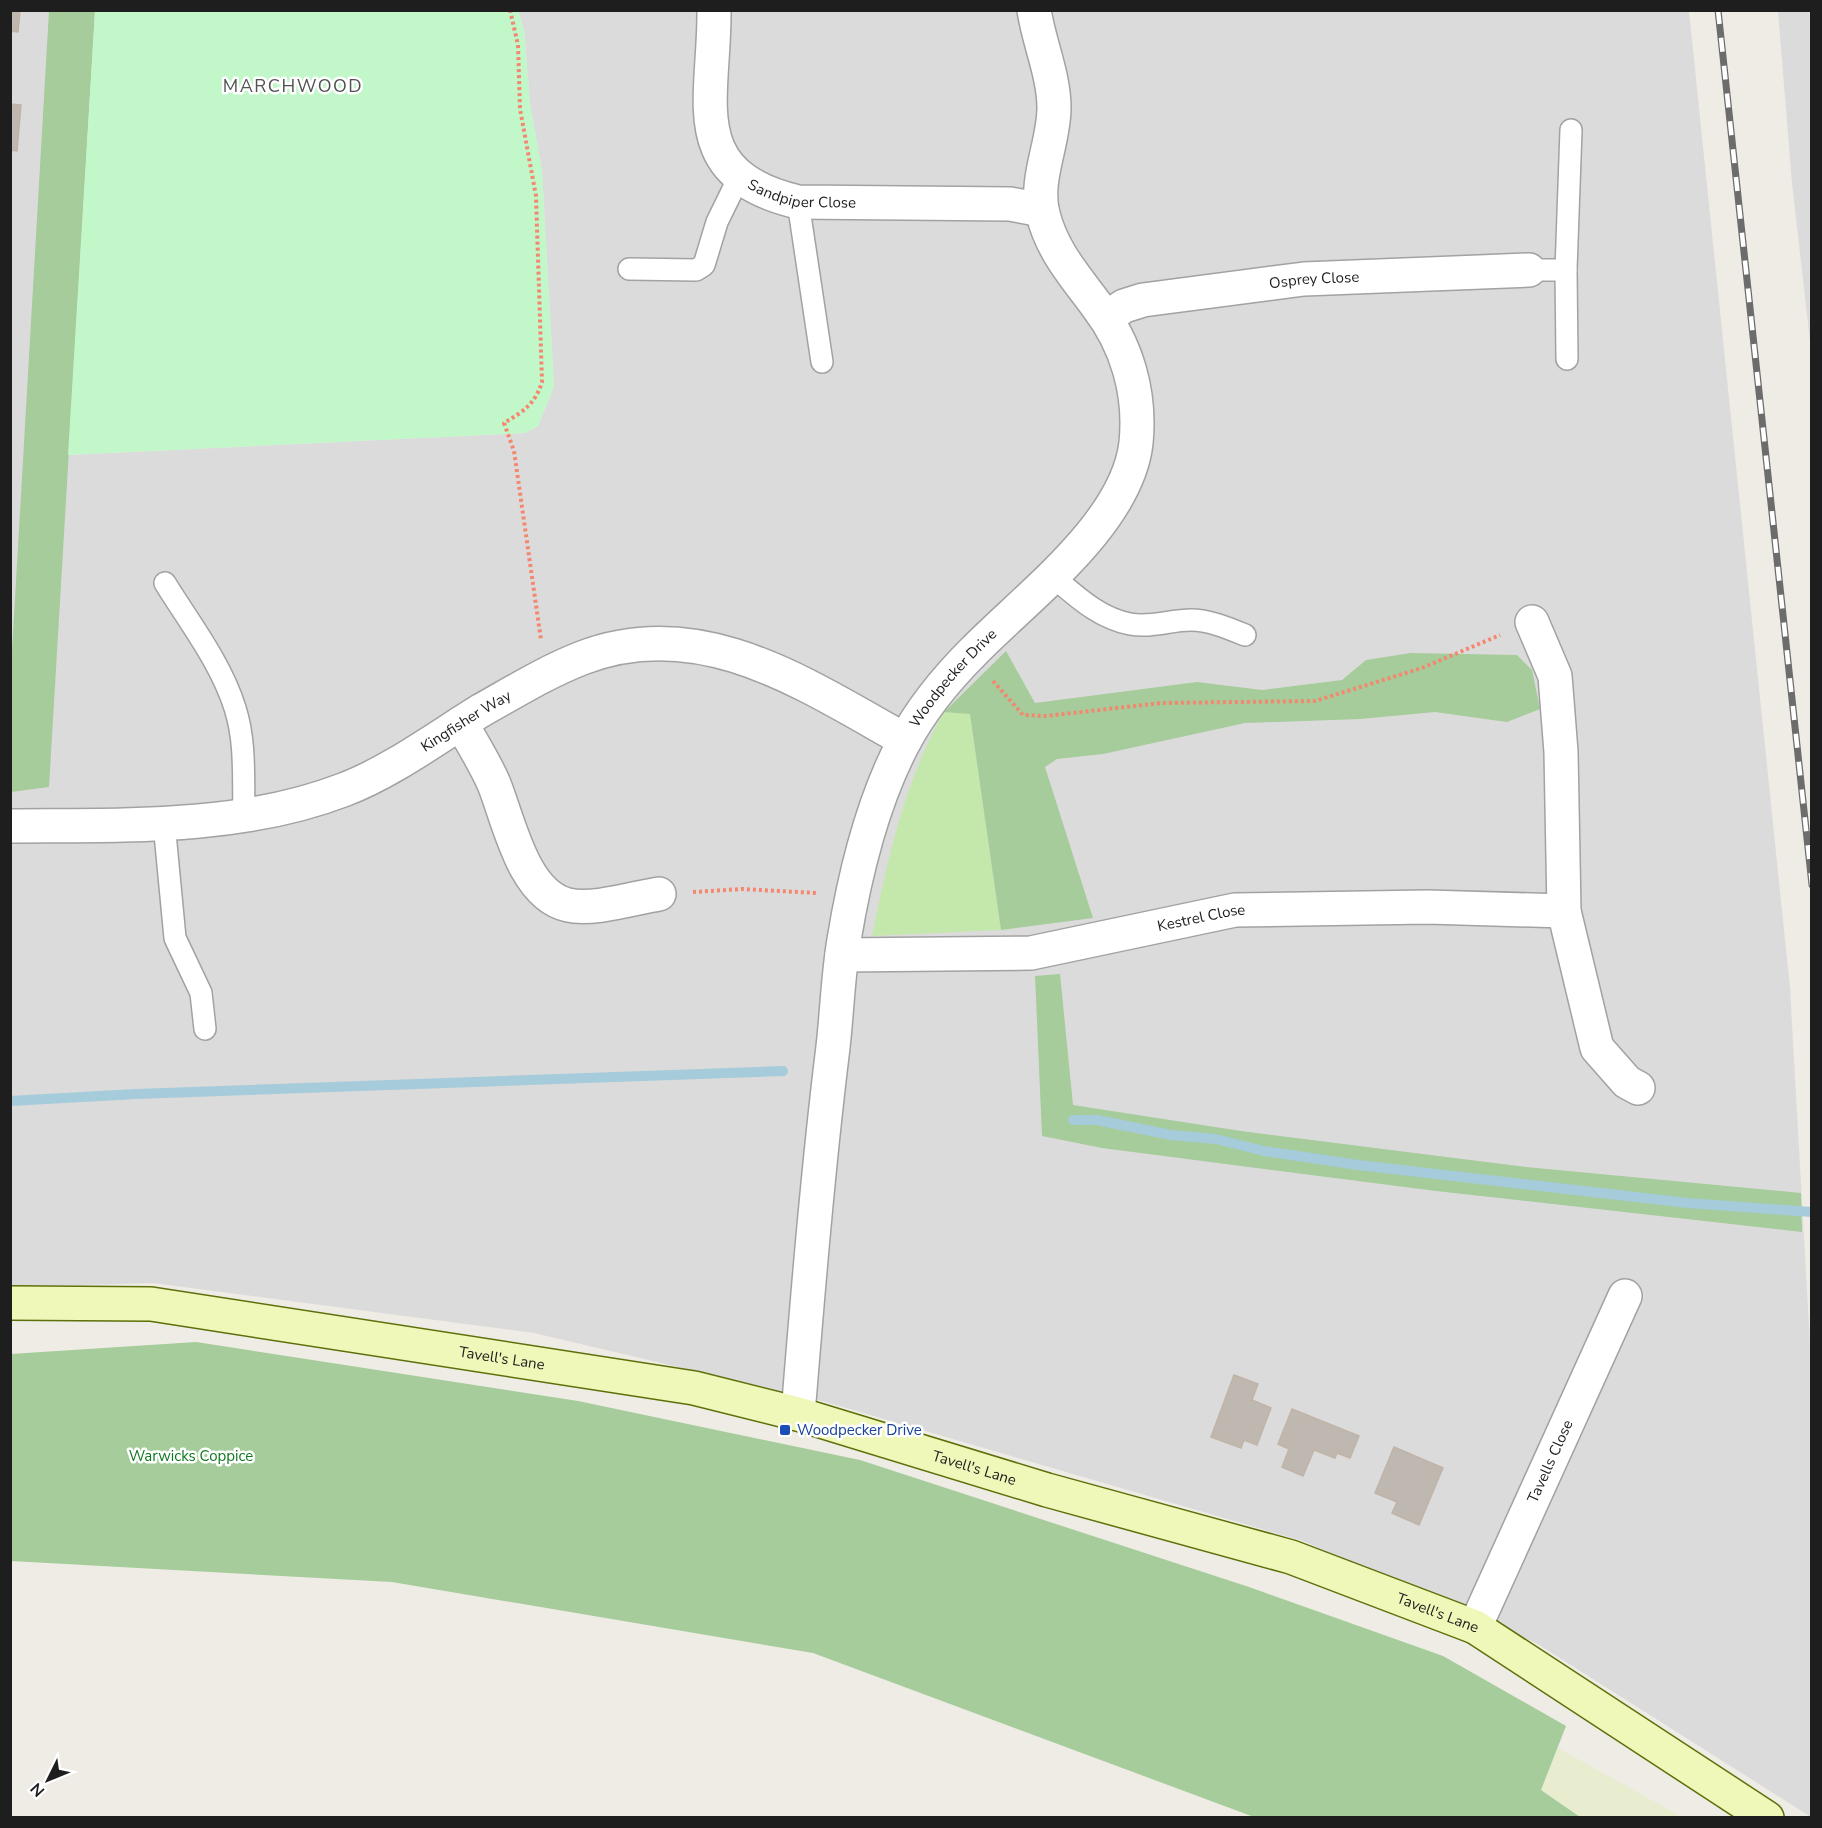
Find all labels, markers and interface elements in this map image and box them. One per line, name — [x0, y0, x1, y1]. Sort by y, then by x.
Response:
district label: MARCHWOOD — [223, 74, 363, 98]
street label: Sandpiper Close — [744, 174, 856, 213]
street label: Osprey Close — [1268, 267, 1360, 293]
street label: Woodpecker Drive — [905, 624, 1001, 731]
street label: Kingfisher Way — [417, 685, 515, 757]
street label: Kestrel Close — [1156, 900, 1245, 936]
street label: Tavell's Lane — [457, 1342, 546, 1375]
street label: Tavells Close — [1523, 1416, 1578, 1506]
place label: Woodpecker Drive — [797, 1420, 922, 1440]
marker: Woodpecker Drive — [778, 1423, 792, 1437]
park label: Warwicks Coppice — [129, 1446, 253, 1466]
street label: Tavell's Lane — [930, 1446, 1019, 1490]
street label: Tavell's Lane — [1394, 1588, 1482, 1638]
north arrow — [18, 1750, 78, 1810]
text: N — [26, 1778, 50, 1801]

